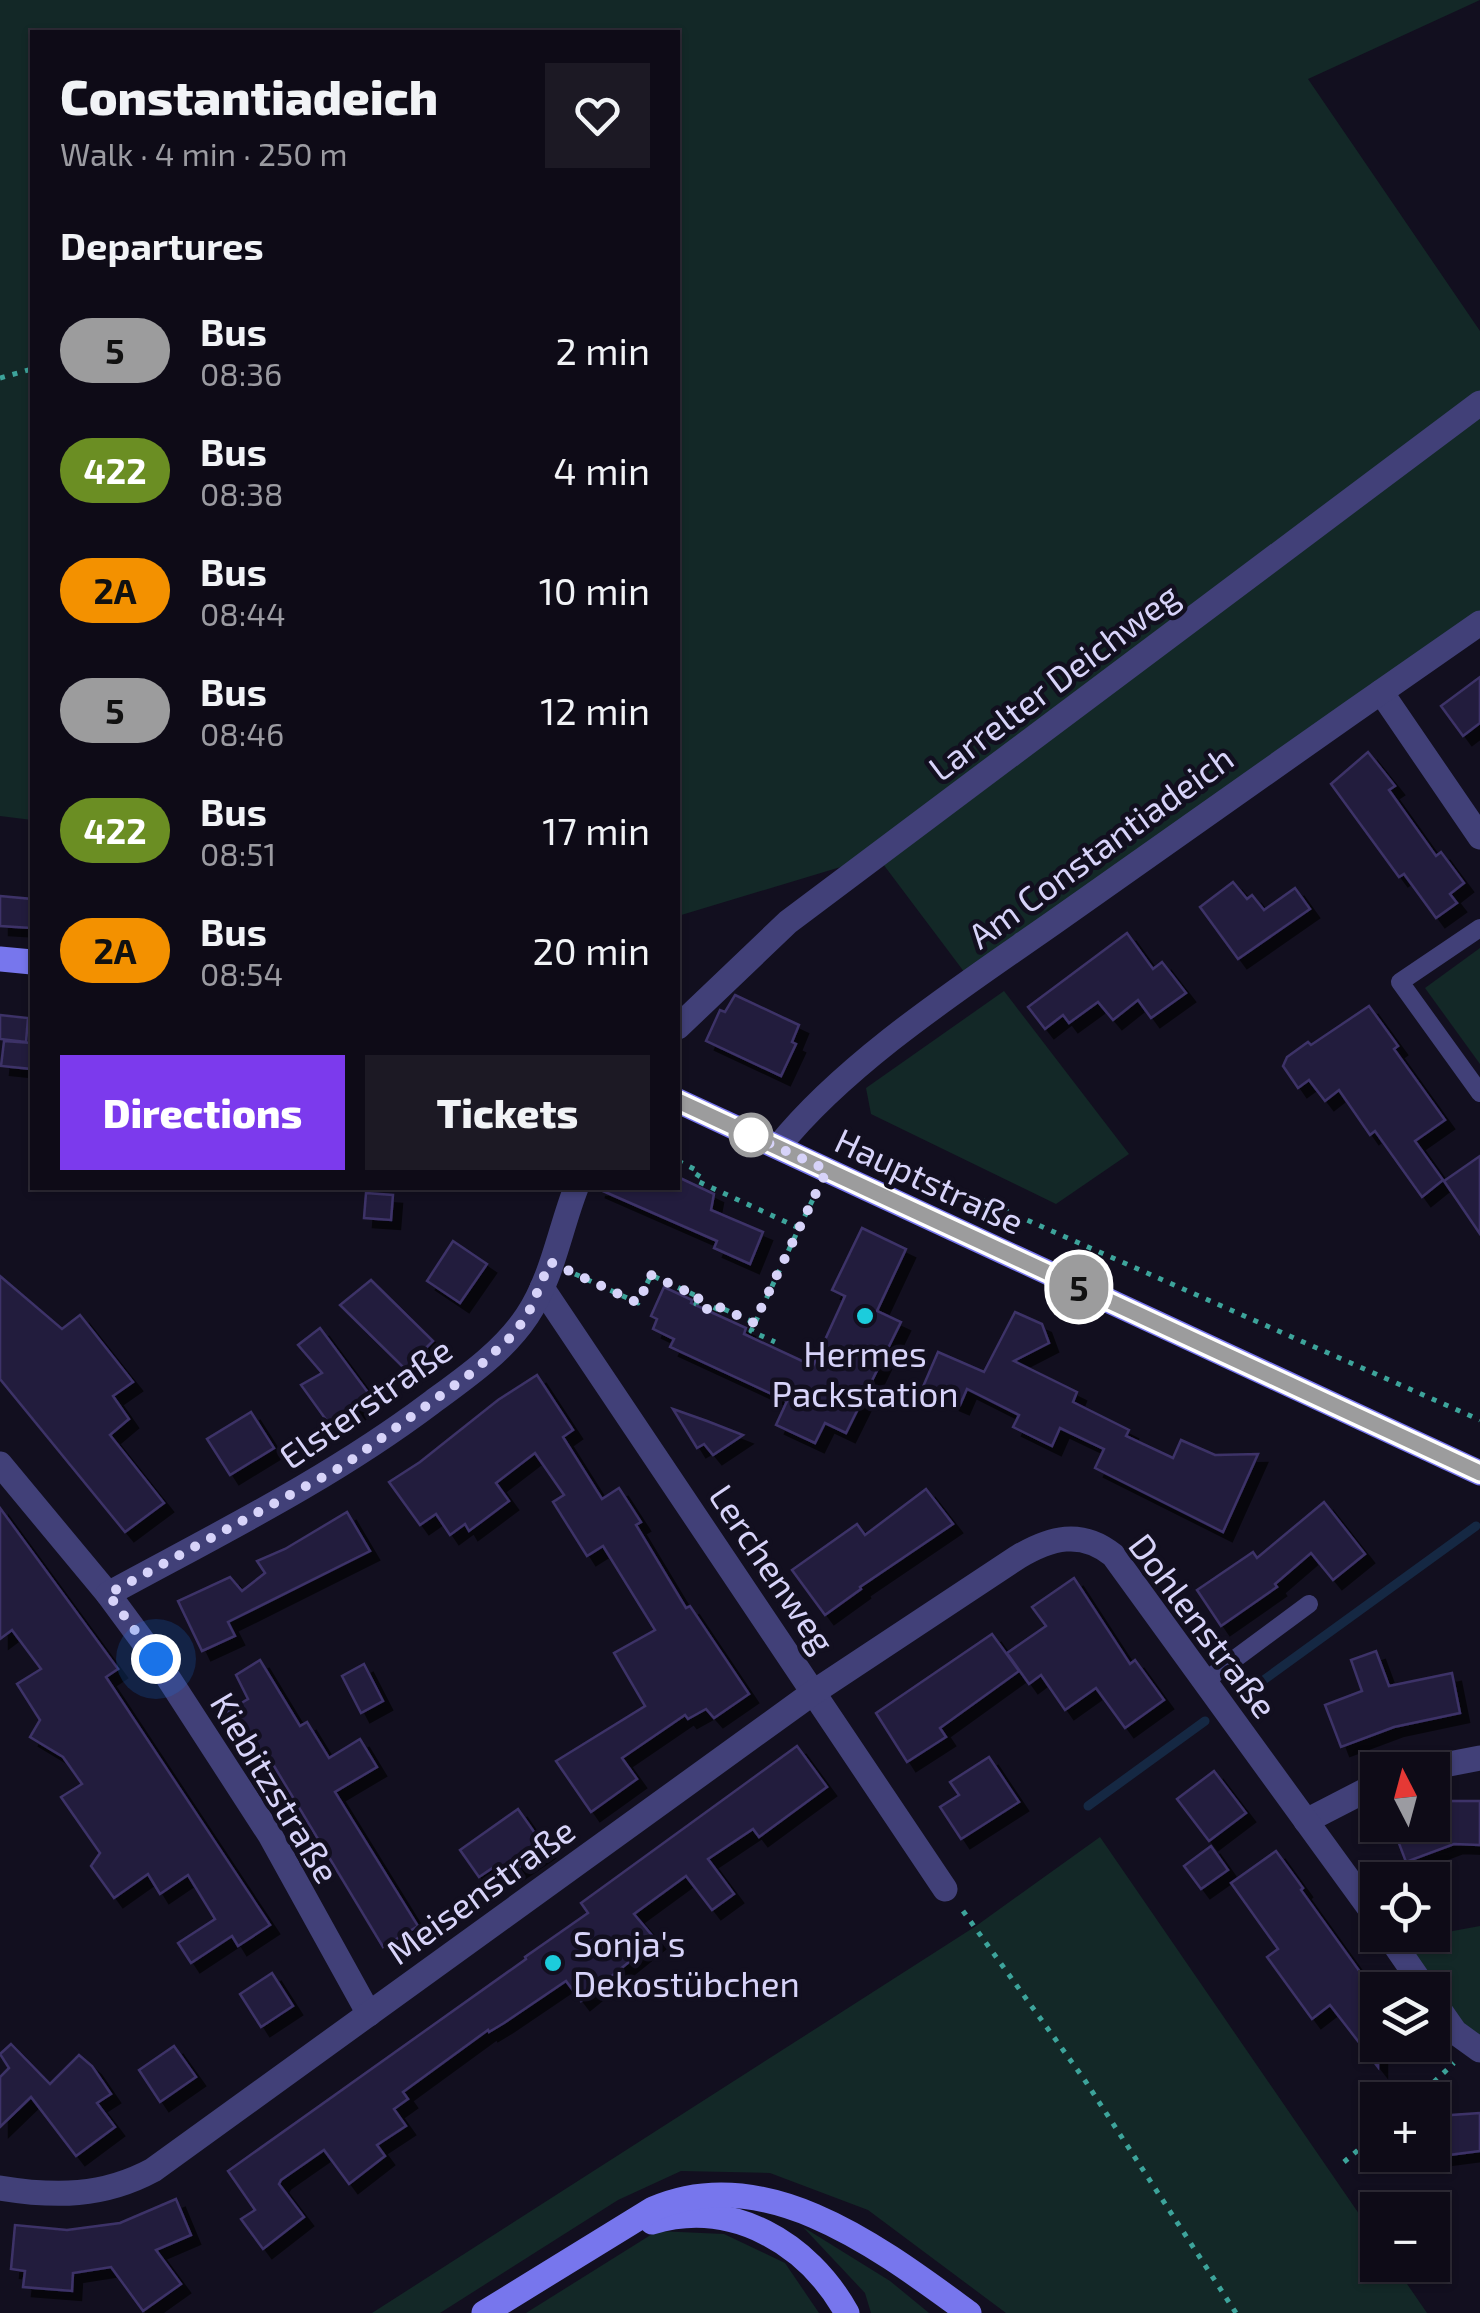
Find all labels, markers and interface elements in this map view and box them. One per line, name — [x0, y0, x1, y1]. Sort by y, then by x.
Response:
button: heart — [545, 63, 650, 168]
text: Constantiadeich — [60, 67, 438, 125]
text: Walk · 4 min · 250 m — [60, 134, 348, 172]
text: Departures — [60, 222, 264, 268]
text: Bus — [200, 308, 267, 354]
text: 2 min — [555, 327, 650, 373]
text: 5 — [105, 329, 125, 371]
text: 08:36 — [200, 354, 282, 392]
text: Bus — [200, 428, 267, 474]
text: 4 min — [553, 447, 650, 493]
text: 422 — [84, 449, 146, 491]
text: 08:38 — [200, 474, 284, 512]
text: Bus — [200, 548, 267, 594]
text: 10 min — [539, 567, 650, 613]
text: 2A — [93, 569, 137, 611]
street label: Larrelter Deichweg — [920, 573, 1186, 789]
text: 08:44 — [200, 594, 286, 632]
text: Bus — [200, 668, 267, 714]
text: 12 min — [540, 687, 650, 733]
text: 5 — [105, 689, 125, 731]
text: 08:46 — [200, 714, 284, 752]
street label: Am Constantiadeich — [959, 736, 1241, 956]
text: Bus — [200, 788, 267, 834]
text: 17 min — [542, 807, 650, 853]
text: 422 — [84, 809, 146, 851]
text: 08:51 — [200, 834, 276, 872]
text: Bus — [200, 908, 267, 954]
text: 20 min — [532, 927, 650, 973]
text: 2A — [93, 929, 137, 971]
text: 08:54 — [200, 954, 283, 992]
button: Directions — [60, 1055, 345, 1170]
button: Tickets — [365, 1055, 650, 1170]
unlabelled marker — [730, 1114, 772, 1156]
street label: Hauptstraße — [829, 1118, 1031, 1242]
line badge: 5 — [1046, 1254, 1112, 1320]
text: 5 — [1069, 1266, 1089, 1308]
marker: Hermes Packstation — [854, 1305, 876, 1327]
street label: Elsterstraße — [271, 1327, 459, 1477]
place label: Hermes Packstation — [771, 1332, 959, 1414]
street label: Lerchenweg — [701, 1476, 845, 1660]
street label: Dohlenstraße — [1121, 1525, 1287, 1725]
your location — [131, 1634, 181, 1684]
street label: Kiebitzstraße — [203, 1684, 349, 1890]
north arrow — [1360, 1752, 1450, 1842]
map controls — [1360, 1752, 1450, 2282]
street label: Meisenstraße — [378, 1808, 582, 1972]
button: locate — [1360, 1862, 1450, 1952]
place label: Sonja's Dekostübchen — [573, 1922, 800, 2004]
marker: Sonja's Dekostübchen — [542, 1952, 564, 1974]
button: layers — [1360, 1972, 1450, 2062]
button: + — [1360, 2082, 1450, 2172]
button: − — [1360, 2192, 1450, 2282]

